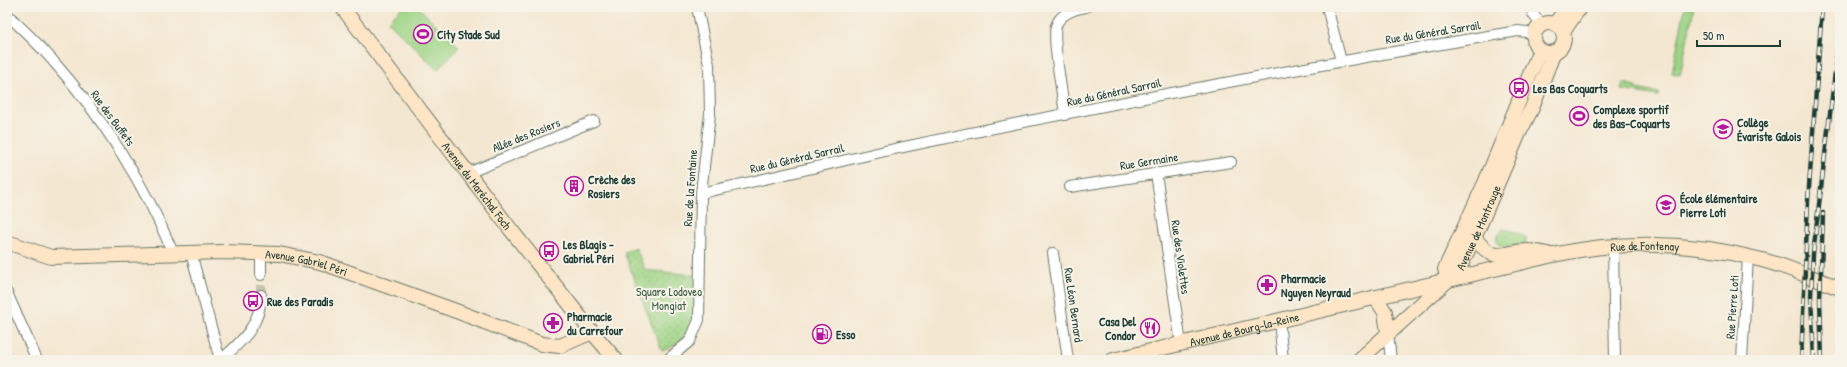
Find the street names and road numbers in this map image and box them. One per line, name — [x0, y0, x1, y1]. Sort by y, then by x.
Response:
street label: Rue du Général Sarrail — [1384, 16, 1483, 48]
street label: Rue du Général Sarrail — [1065, 74, 1164, 110]
street label: Rue des Buffets — [87, 87, 139, 150]
street label: Allée des Rosiers — [490, 114, 563, 156]
street label: Avenue du Maréchal Foch — [438, 138, 516, 233]
street label: Rue du Général Sarrail — [748, 139, 847, 177]
street label: Rue Germaine — [1119, 148, 1180, 174]
street label: Rue de la Fontaine — [679, 149, 701, 227]
street label: Avenue de Montrouge — [1451, 182, 1504, 273]
street label: Rue des Violettes — [1167, 219, 1195, 295]
street label: Rue de Fontenay — [1610, 236, 1680, 255]
street label: Avenue Gabriel Péri — [265, 245, 350, 280]
street label: Rue Léon Bernard — [1060, 267, 1088, 344]
street label: Rue Pierre Loti — [1721, 275, 1743, 339]
street label: Avenue de Bourg-la-Reine — [1188, 307, 1301, 350]

